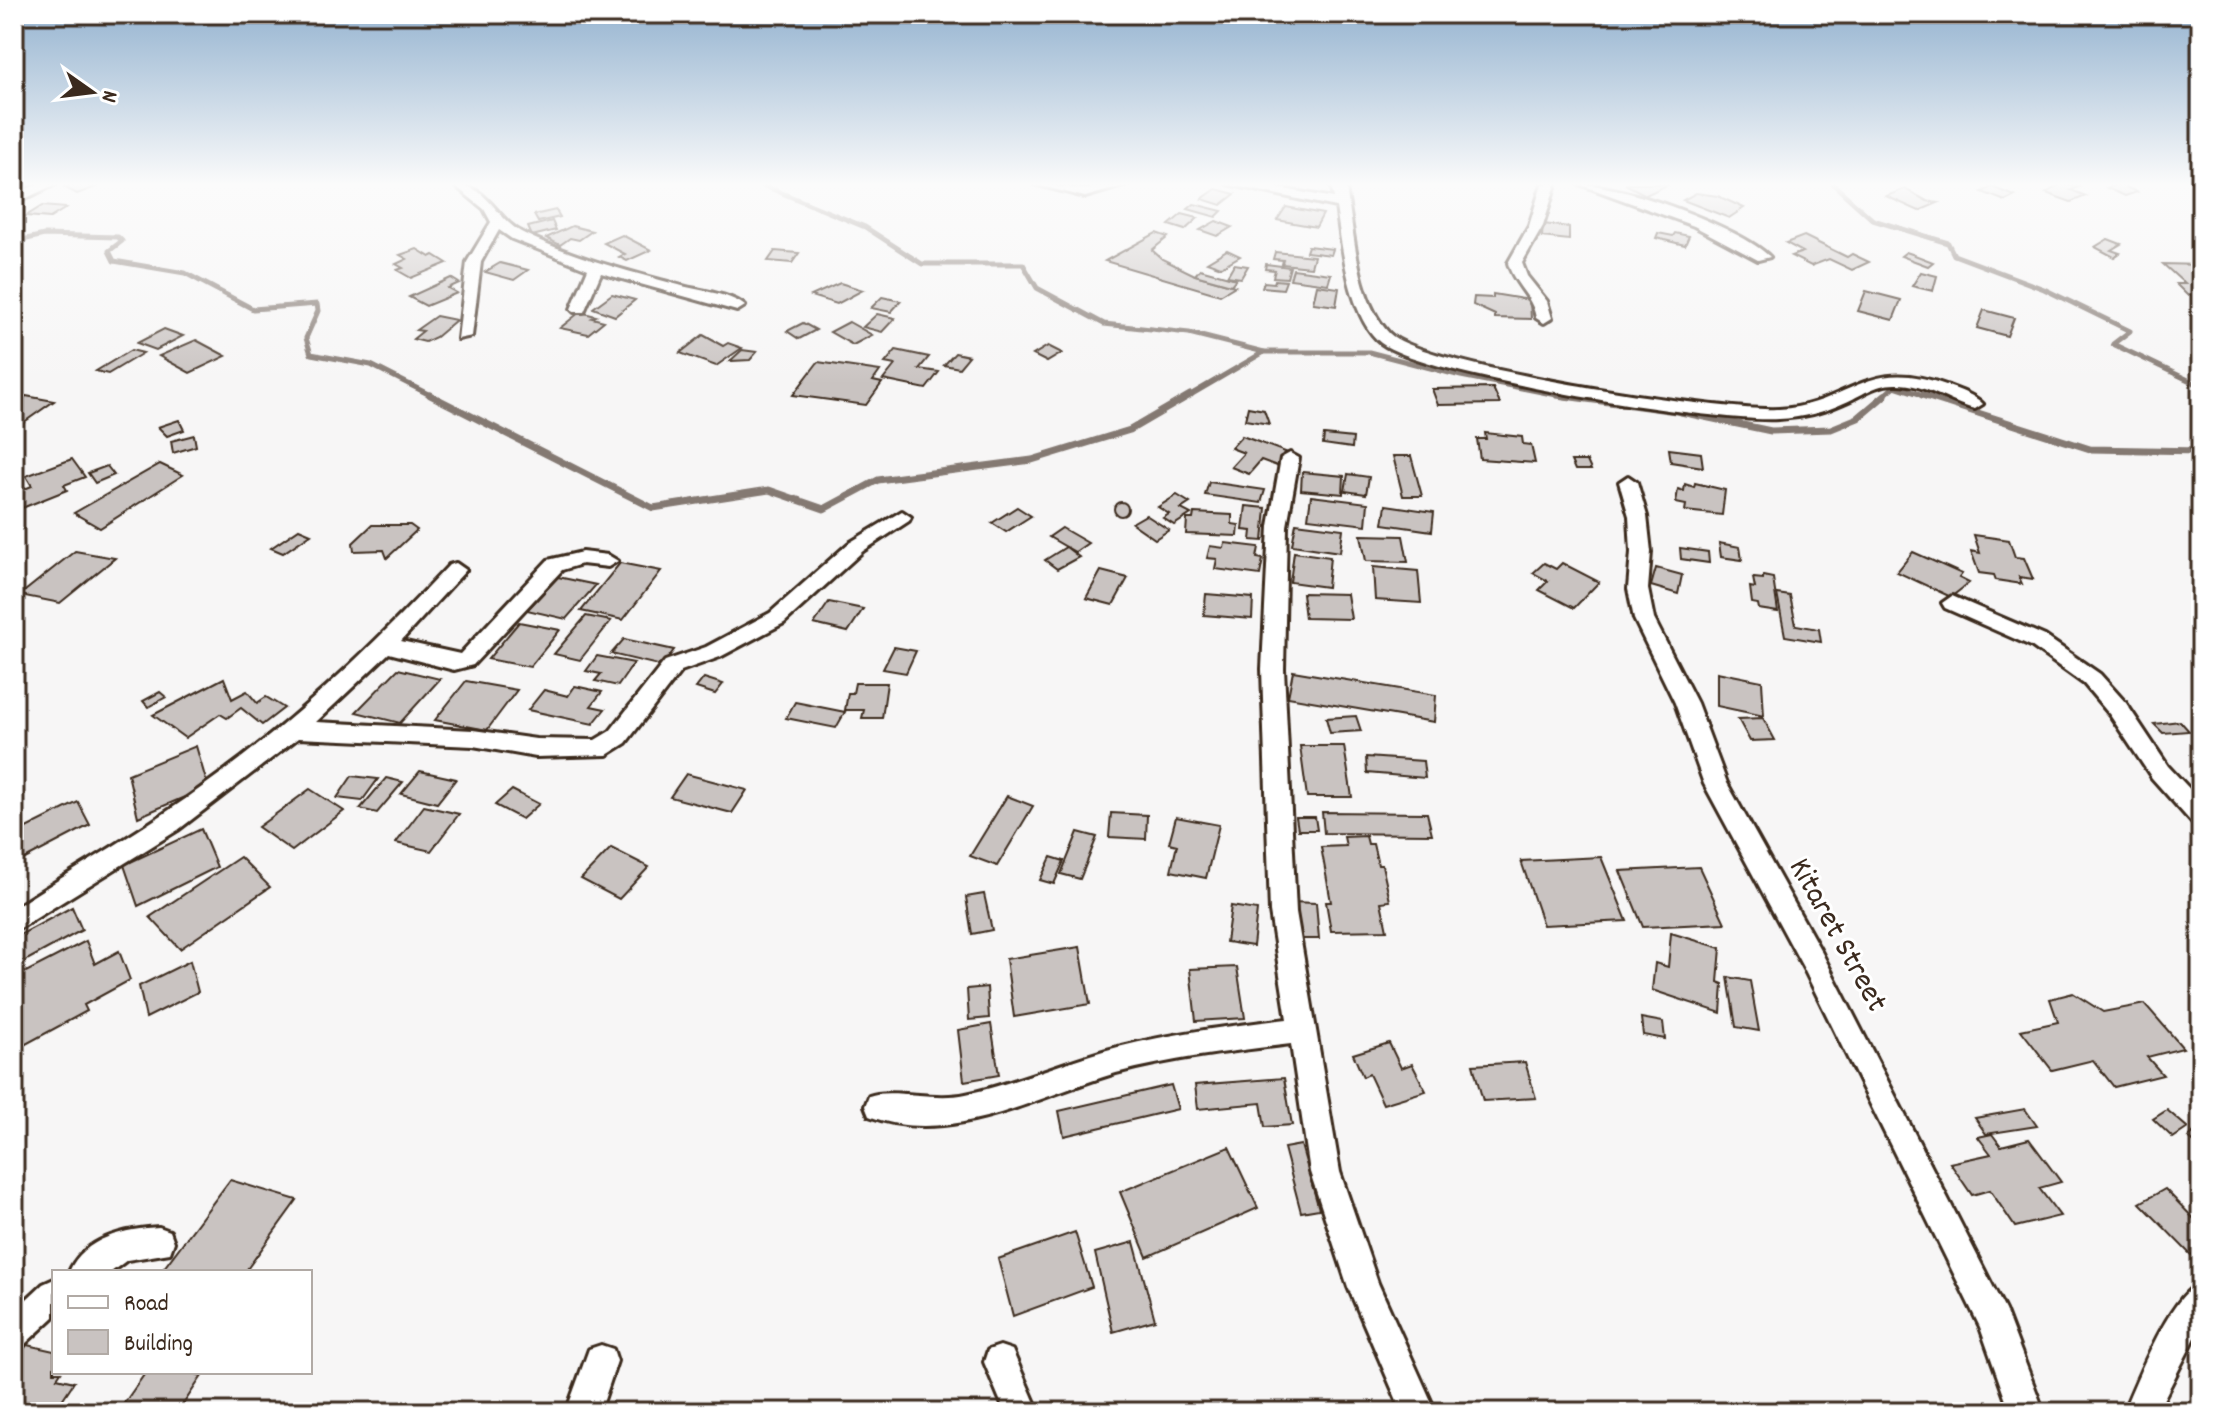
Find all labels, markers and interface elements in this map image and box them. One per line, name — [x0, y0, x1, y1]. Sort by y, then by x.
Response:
north arrow — [52, 52, 132, 132]
text: N — [92, 87, 124, 105]
street label: Kitaret Street — [1775, 850, 1897, 1022]
legend — [52, 1270, 312, 1374]
text: Road — [124, 1288, 169, 1322]
text: Building — [124, 1328, 193, 1362]

